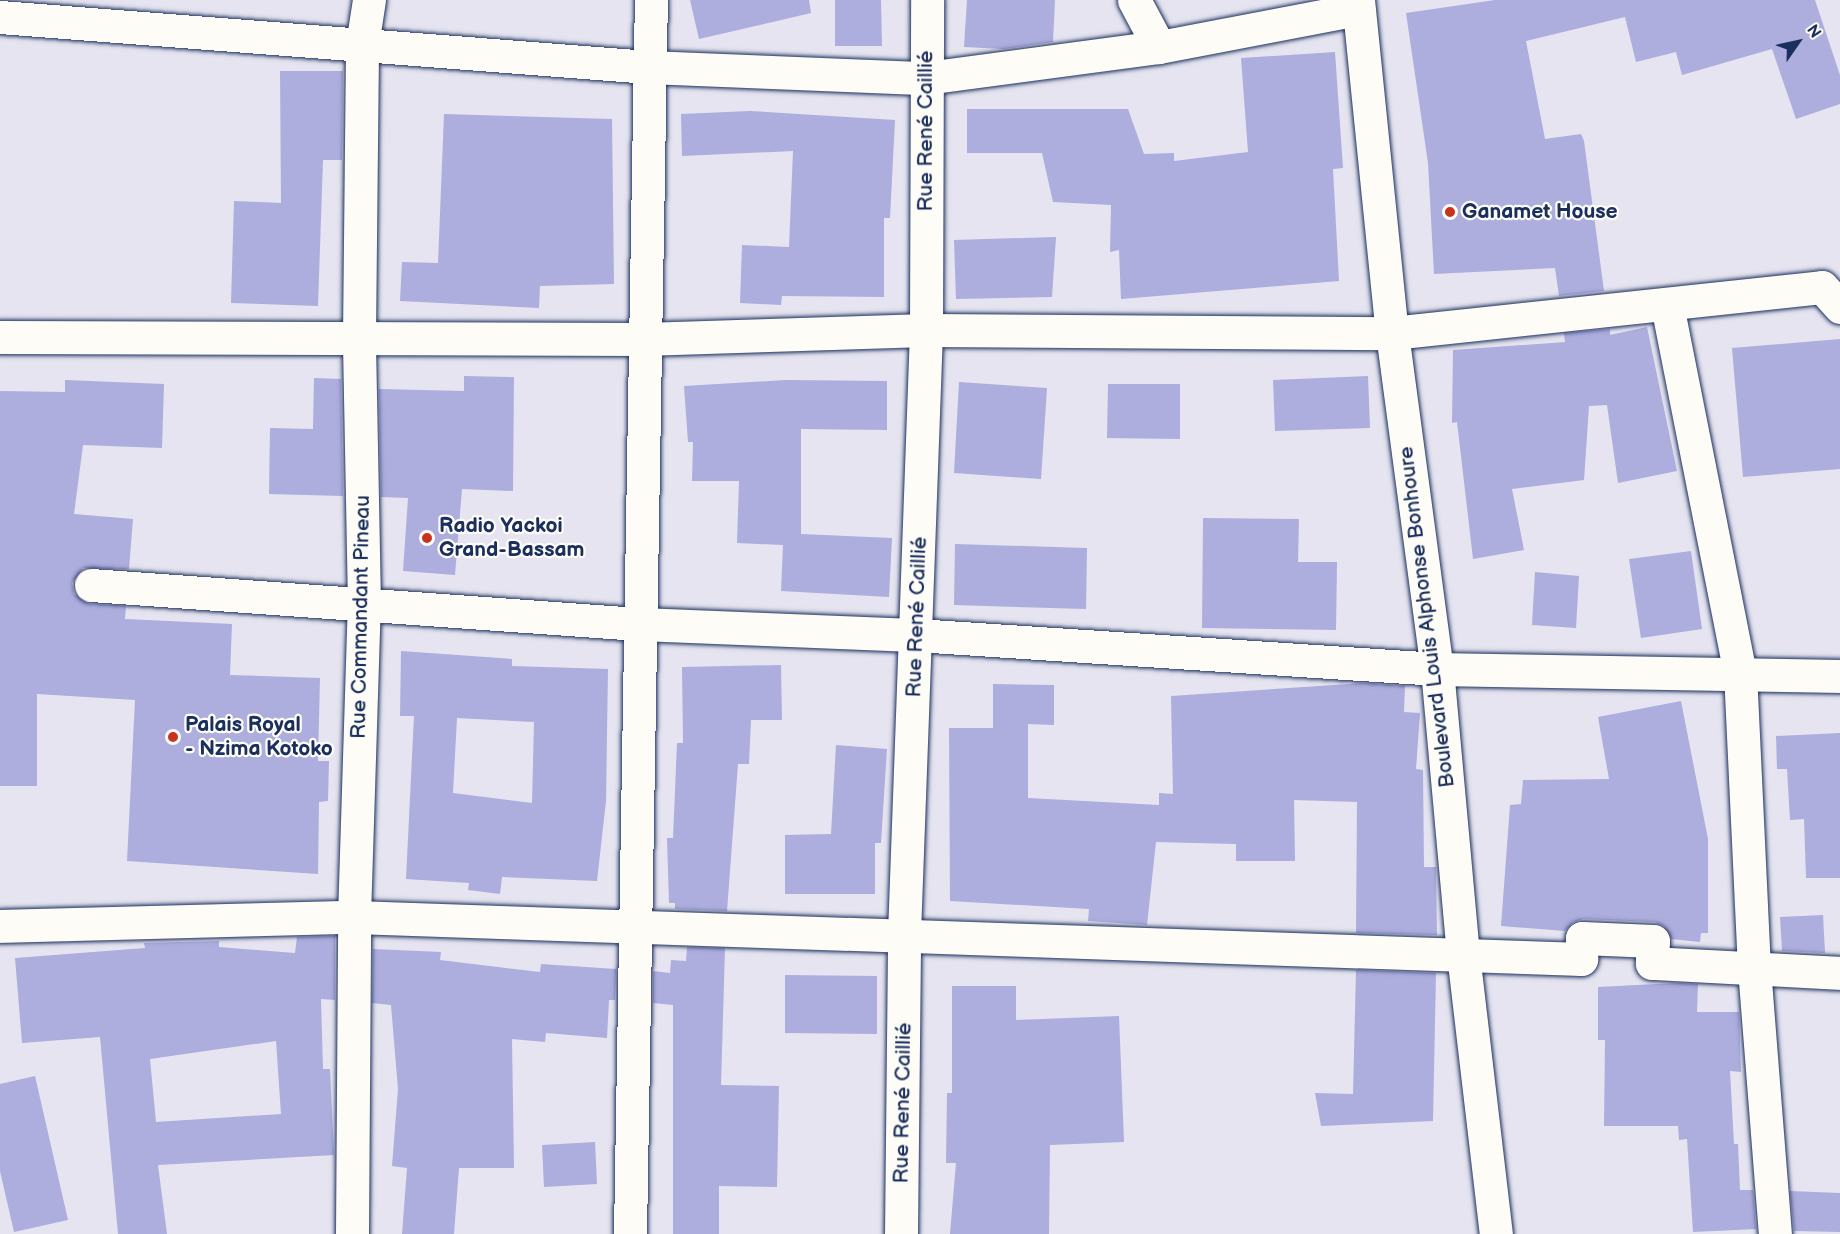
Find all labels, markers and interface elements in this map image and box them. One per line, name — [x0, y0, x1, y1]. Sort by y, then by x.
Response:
north arrow — [1768, 12, 1828, 72]
text: N — [1802, 21, 1825, 42]
street label: Rue René Caillié — [913, 51, 939, 211]
place label: Ganamet House — [1462, 199, 1618, 225]
marker: Ganamet House — [1443, 205, 1457, 219]
street label: Boulevard Louis Alphonse Bonhoure — [1394, 445, 1460, 789]
street label: Rue Commandant Pineau — [346, 495, 376, 739]
place label: Radio Yackoi Grand-Bassam — [439, 513, 584, 563]
marker: Radio Yackoi Grand-Bassam — [420, 531, 434, 545]
street label: Rue René Caillié — [902, 536, 932, 698]
place label: Palais Royal - Nzima Kotoko — [185, 712, 333, 762]
marker: Palais Royal - Nzima Kotoko — [166, 730, 180, 744]
street label: Rue René Caillié — [889, 1022, 917, 1184]

